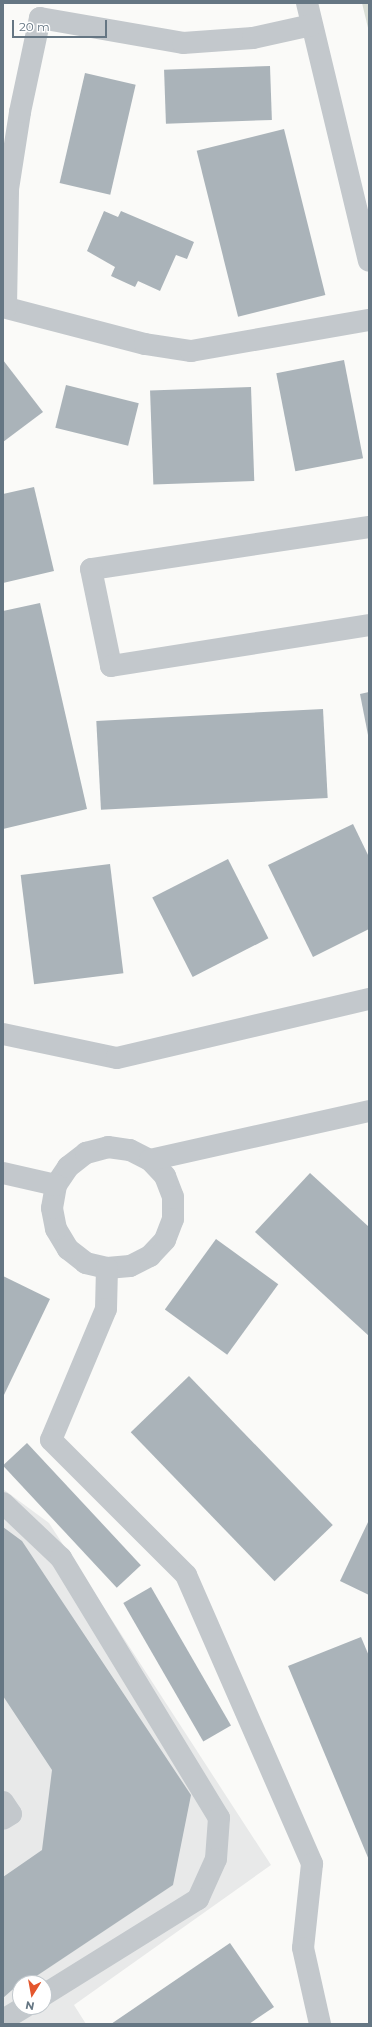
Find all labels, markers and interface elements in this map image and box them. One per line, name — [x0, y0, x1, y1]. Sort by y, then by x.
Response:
scale bar — [14, 12, 109, 38]
text: 20 m — [19, 19, 50, 34]
north arrow — [12, 1975, 52, 2015]
text: N — [24, 1998, 36, 2014]

